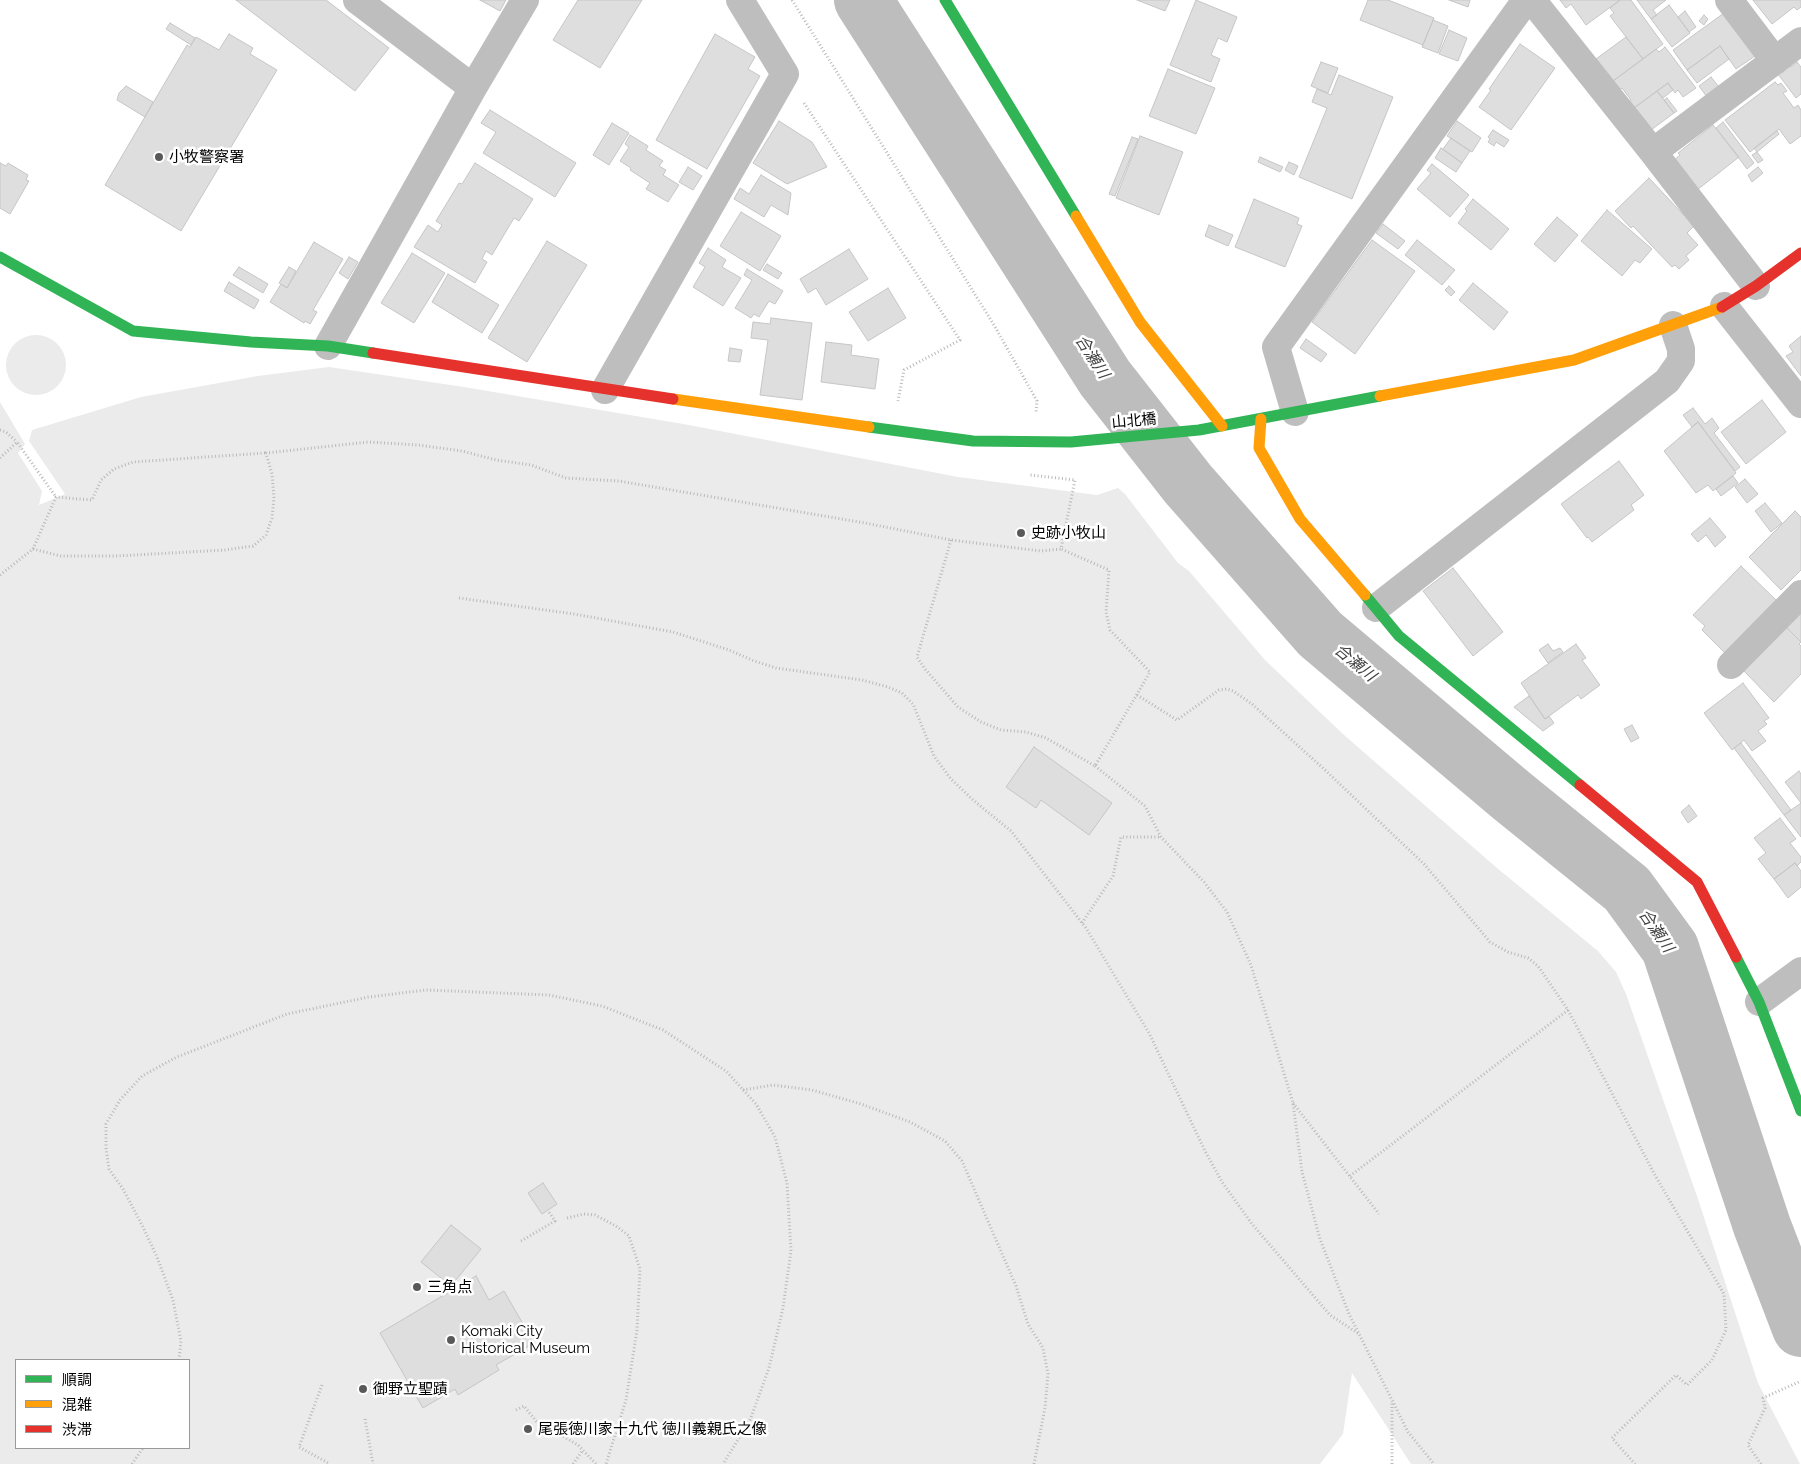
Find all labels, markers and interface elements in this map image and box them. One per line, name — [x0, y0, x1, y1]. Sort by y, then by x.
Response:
place label: 小牧警察署 — [169, 148, 244, 166]
marker: 小牧警察署 — [153, 151, 165, 163]
water label: 合瀬川 — [1071, 332, 1113, 382]
street label: 山北橋 — [1111, 410, 1157, 432]
place label: 史跡小牧山 — [1031, 524, 1106, 542]
marker: 史跡小牧山 — [1015, 527, 1027, 539]
water label: 合瀬川 — [1330, 640, 1380, 686]
water label: 合瀬川 — [1635, 906, 1677, 956]
place label: 三角点 — [427, 1278, 472, 1296]
marker: 三角点 — [411, 1281, 423, 1293]
place label: Komaki City Historical Museum — [461, 1322, 590, 1357]
marker: Komaki City Historical Museum — [445, 1334, 457, 1346]
legend — [15, 1359, 190, 1449]
text: 順調 — [62, 1371, 92, 1389]
place label: 御野立聖蹟 — [373, 1380, 448, 1398]
marker: 御野立聖蹟 — [357, 1383, 369, 1395]
text: 混雑 — [62, 1396, 92, 1414]
place label: 尾張徳川家十九代 徳川義親氏之像 — [538, 1420, 767, 1438]
text: 渋滞 — [62, 1421, 92, 1439]
marker: 尾張徳川家十九代 徳川義親氏之像 — [522, 1423, 534, 1435]

